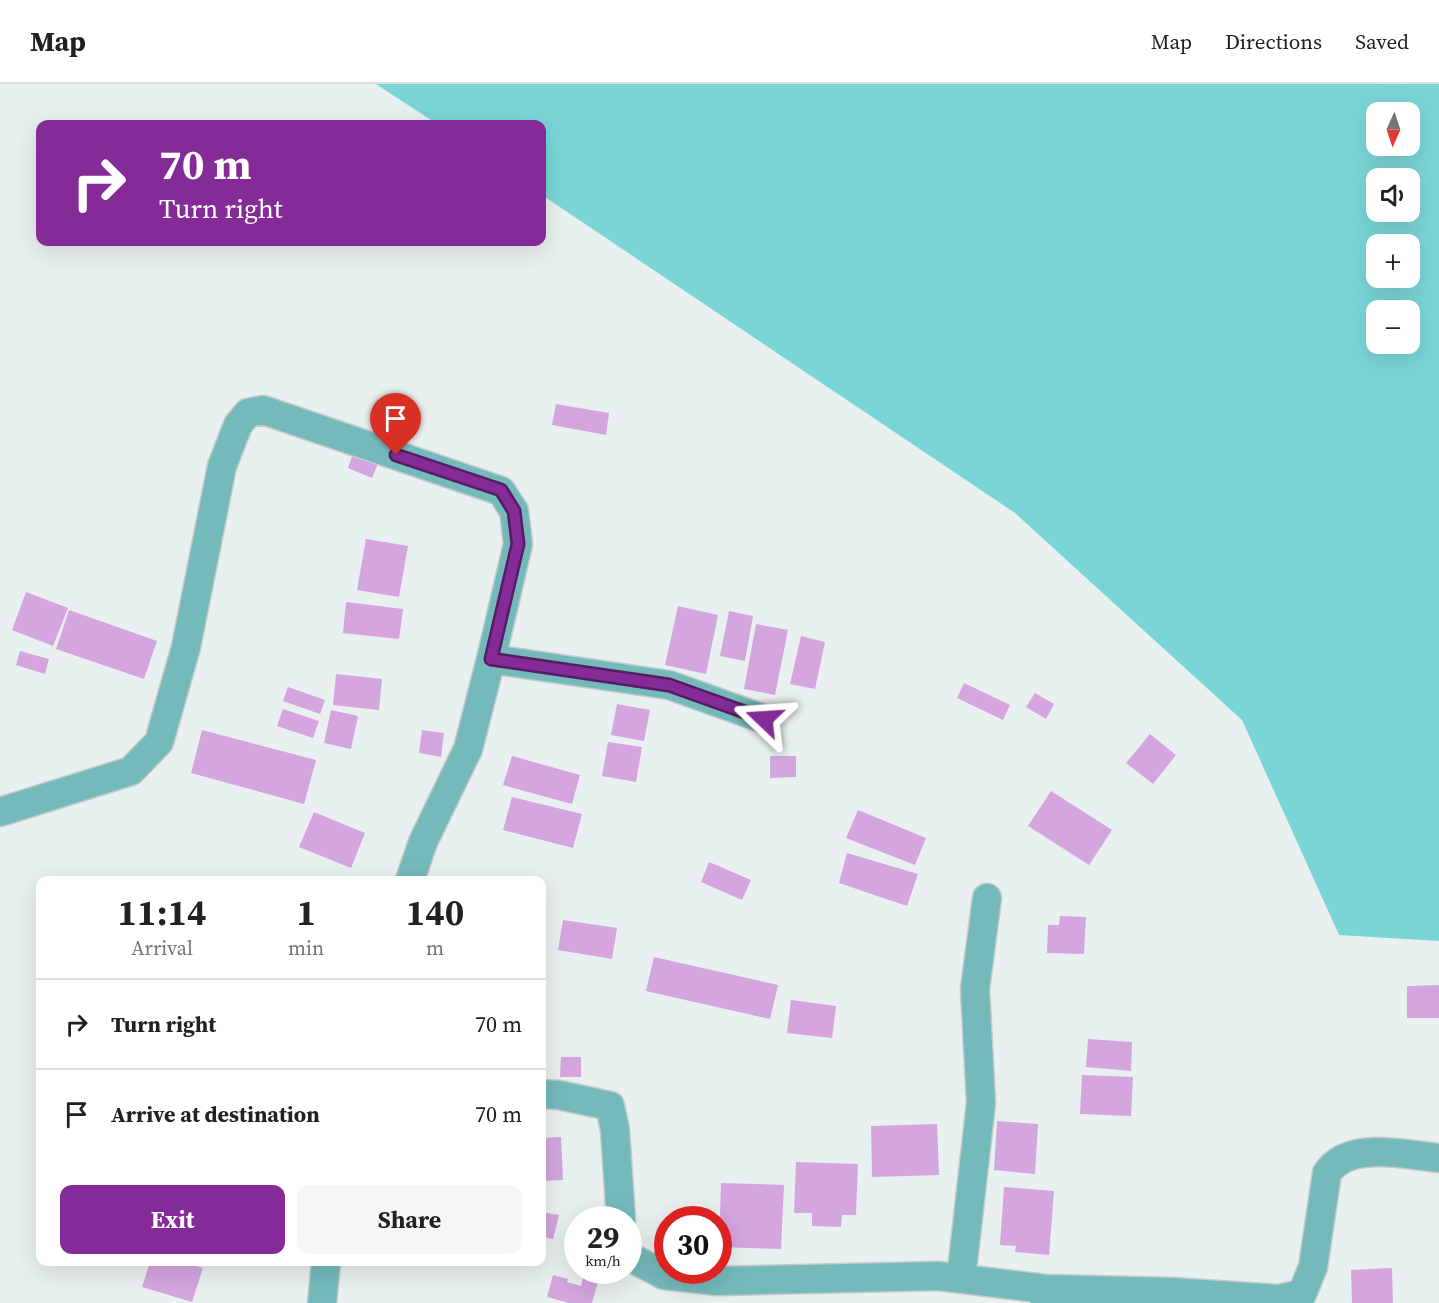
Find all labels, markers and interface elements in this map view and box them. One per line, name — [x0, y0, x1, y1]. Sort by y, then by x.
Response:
text: Map — [30, 22, 86, 60]
text: Map — [1151, 27, 1192, 56]
text: Directions — [1225, 27, 1322, 56]
text: Saved — [1355, 27, 1409, 56]
north arrow — [1366, 102, 1420, 156]
map controls — [1366, 102, 1420, 354]
text: 70 m — [159, 135, 252, 193]
icon: right — [60, 144, 138, 222]
button: sound — [1366, 168, 1420, 222]
text: Turn right — [159, 190, 283, 227]
button: + — [1366, 234, 1420, 288]
button: − — [1366, 300, 1420, 354]
pin — [370, 393, 421, 455]
icon: arrive — [379, 402, 412, 435]
position arrow — [732, 687, 796, 751]
text: 11:14 — [118, 888, 206, 937]
text: 1 — [296, 888, 316, 937]
text: 140 — [406, 888, 464, 937]
text: Arrival — [131, 934, 193, 962]
text: min — [288, 934, 324, 962]
text: m — [426, 934, 444, 962]
icon: right — [60, 1008, 93, 1041]
text: Turn right — [111, 1009, 216, 1039]
text: 70 m — [475, 1009, 522, 1039]
icon: arrive — [60, 1098, 93, 1131]
text: Arrive at destination — [111, 1099, 320, 1129]
text: 70 m — [475, 1099, 522, 1129]
button: Exit — [60, 1185, 285, 1254]
button: Share — [297, 1185, 522, 1254]
speed limit sign: 30 — [654, 1206, 732, 1284]
text: 29 — [587, 1217, 619, 1258]
text: km/h — [585, 1250, 621, 1271]

